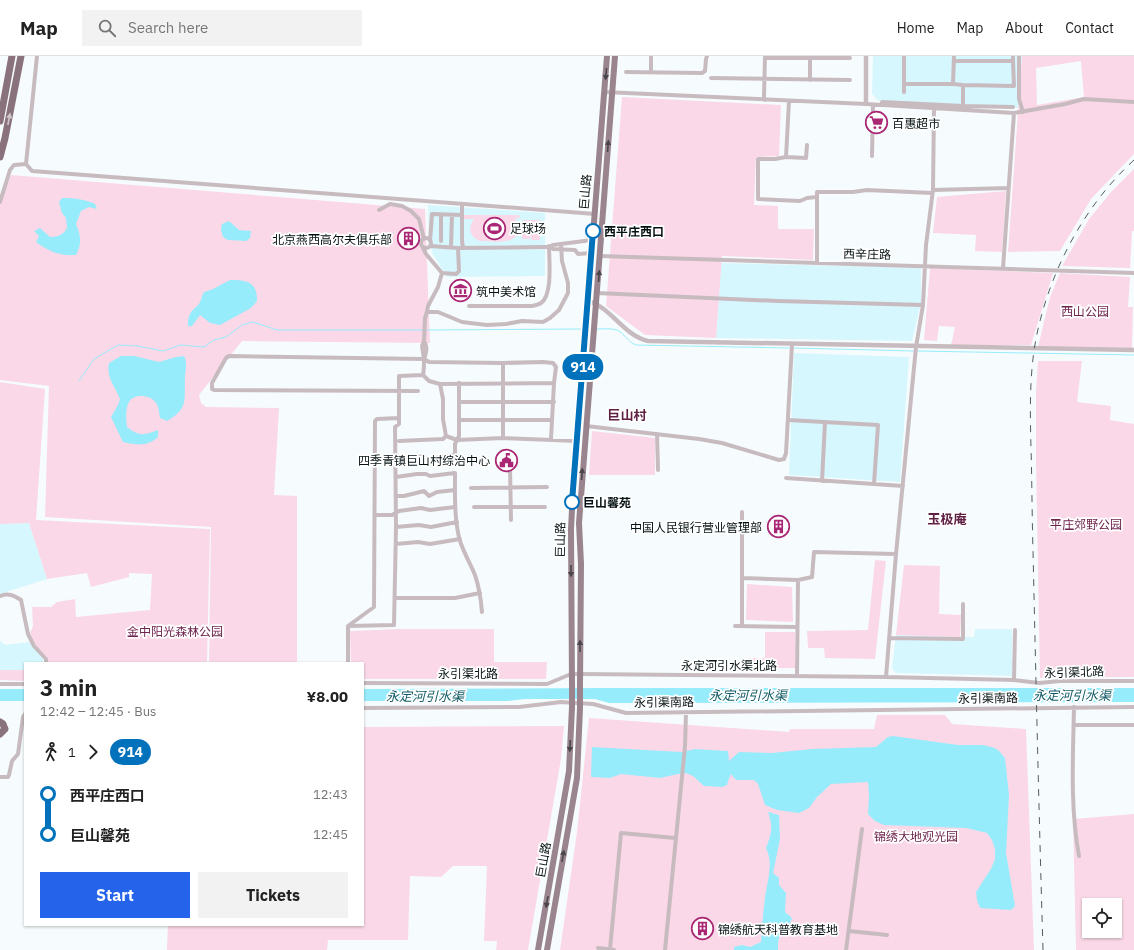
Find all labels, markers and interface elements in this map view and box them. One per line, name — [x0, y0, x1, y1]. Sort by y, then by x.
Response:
search box — [82, 10, 362, 46]
text: Map — [20, 16, 58, 40]
icon: search — [96, 17, 118, 39]
text: Search here — [128, 18, 208, 37]
text: Home — [897, 19, 934, 37]
text: Map — [956, 19, 983, 37]
text: About — [1005, 19, 1043, 37]
text: Contact — [1065, 19, 1114, 37]
one-way arrow — [602, 68, 609, 80]
supermarket icon: 百惠超市 — [863, 110, 889, 136]
one-way arrow — [7, 113, 13, 126]
place label: 百惠超市 — [892, 116, 940, 131]
one-way arrow — [604, 140, 611, 152]
street label: 巨山路 — [576, 173, 594, 211]
sports icon: 足球场 — [482, 215, 508, 241]
place label: 足球场 — [510, 221, 546, 236]
marker: 西平庄西口 — [585, 223, 601, 239]
place label: 西平庄西口 — [604, 224, 664, 239]
building icon: 北京燕西高尔夫俱乐部 — [395, 226, 421, 252]
place label: 北京燕西高尔夫俱乐部 — [272, 232, 392, 247]
street label: 西辛庄路 — [843, 246, 891, 262]
one-way arrow — [595, 270, 602, 282]
museum icon: 筑中美术馆 — [448, 278, 474, 304]
place label: 筑中美术馆 — [476, 284, 536, 299]
park label: 西山公园 — [1061, 304, 1109, 319]
line badge: 914 — [560, 354, 606, 380]
text: 914 — [570, 358, 596, 376]
district label: 巨山村 — [607, 407, 647, 424]
public building icon: 四季青镇巨山村综治中心 — [493, 447, 519, 473]
place label: 四季青镇巨山村综治中心 — [358, 453, 490, 468]
one-way arrow — [579, 468, 586, 480]
marker: 巨山馨苑 — [564, 494, 580, 510]
place label: 巨山馨苑 — [583, 495, 631, 510]
district label: 玉极庵 — [927, 511, 967, 528]
building icon: 中国人民银行营业管理部 — [765, 514, 791, 540]
park label: 平庄郊野公园 — [1050, 517, 1122, 532]
place label: 中国人民银行营业管理部 — [630, 520, 762, 535]
street label: 巨山路 — [552, 522, 568, 558]
one-way arrow — [568, 565, 574, 578]
park label: 金中阳光森林公园 — [127, 624, 223, 639]
one-way arrow — [577, 639, 583, 652]
street label: 永定河引水渠北路 — [681, 658, 777, 673]
street label: 永引渠北路 — [1044, 663, 1104, 681]
street label: 永引渠北路 — [438, 666, 498, 681]
text: 3 min — [40, 673, 97, 702]
text: ¥8.00 — [307, 687, 348, 706]
water label: 永定河引水渠 — [709, 687, 789, 704]
water label: 永定河引水渠 — [1033, 687, 1113, 704]
water label: 永定河引水渠 — [386, 688, 466, 705]
street label: 永引渠南路 — [958, 690, 1018, 706]
street label: 永引渠南路 — [634, 694, 694, 710]
text: 12:42 – 12:45 · Bus — [40, 703, 156, 720]
one-way arrow — [567, 740, 574, 752]
icon: walk — [40, 741, 62, 763]
icon: forward — [82, 741, 104, 763]
text: 914 — [118, 743, 143, 761]
text: 1 — [68, 744, 76, 761]
text: 西平庄西口 — [70, 786, 145, 805]
text: 12:43 — [313, 786, 348, 803]
text: 巨山馨苑 — [70, 826, 130, 845]
text: 12:45 — [313, 826, 348, 843]
park label: 锦绣大地观光园 — [874, 829, 958, 844]
street label: 巨山路 — [532, 841, 554, 879]
one-way arrow — [561, 850, 567, 863]
button: Start — [40, 872, 190, 918]
button: Tickets — [198, 872, 348, 918]
one-way arrow — [544, 896, 550, 908]
map controls — [1082, 898, 1122, 938]
button: locate — [1082, 898, 1122, 938]
building icon: 锦绣航天科普教育基地 — [689, 916, 715, 942]
place label: 锦绣航天科普教育基地 — [718, 922, 838, 937]

